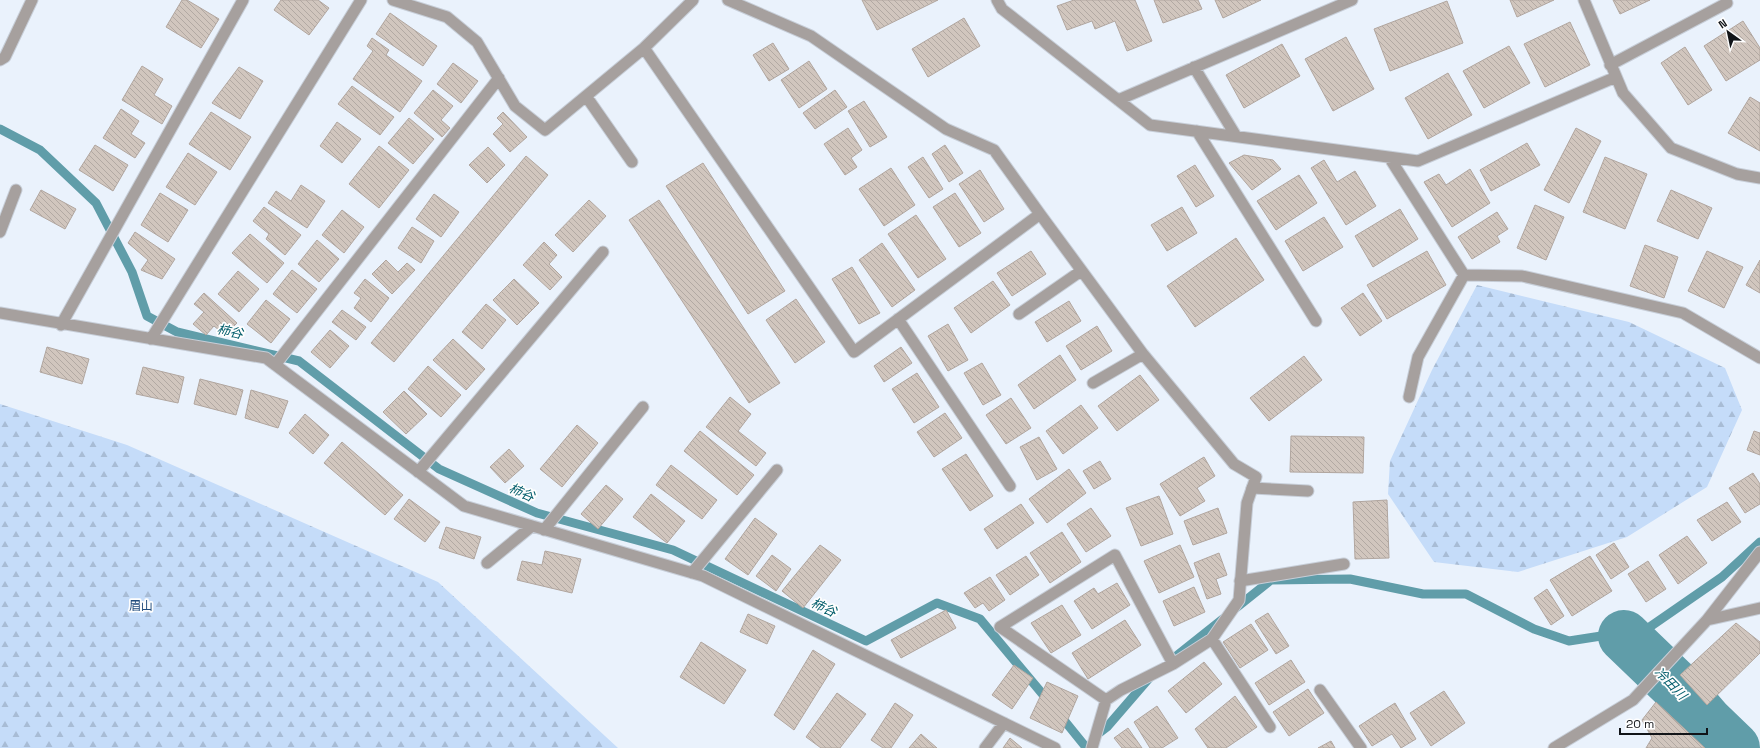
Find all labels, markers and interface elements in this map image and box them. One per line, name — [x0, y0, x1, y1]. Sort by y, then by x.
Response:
north arrow — [1708, 12, 1748, 52]
text: N — [1716, 16, 1729, 31]
water label: 柿谷 — [215, 320, 245, 343]
water label: 柿谷 — [506, 479, 538, 506]
water label: 柿谷 — [808, 594, 840, 621]
park label: 眉山 — [129, 598, 153, 614]
water label: 冷田川 — [1651, 663, 1692, 705]
scale bar — [1620, 710, 1707, 736]
text: 20 m — [1626, 716, 1654, 732]

